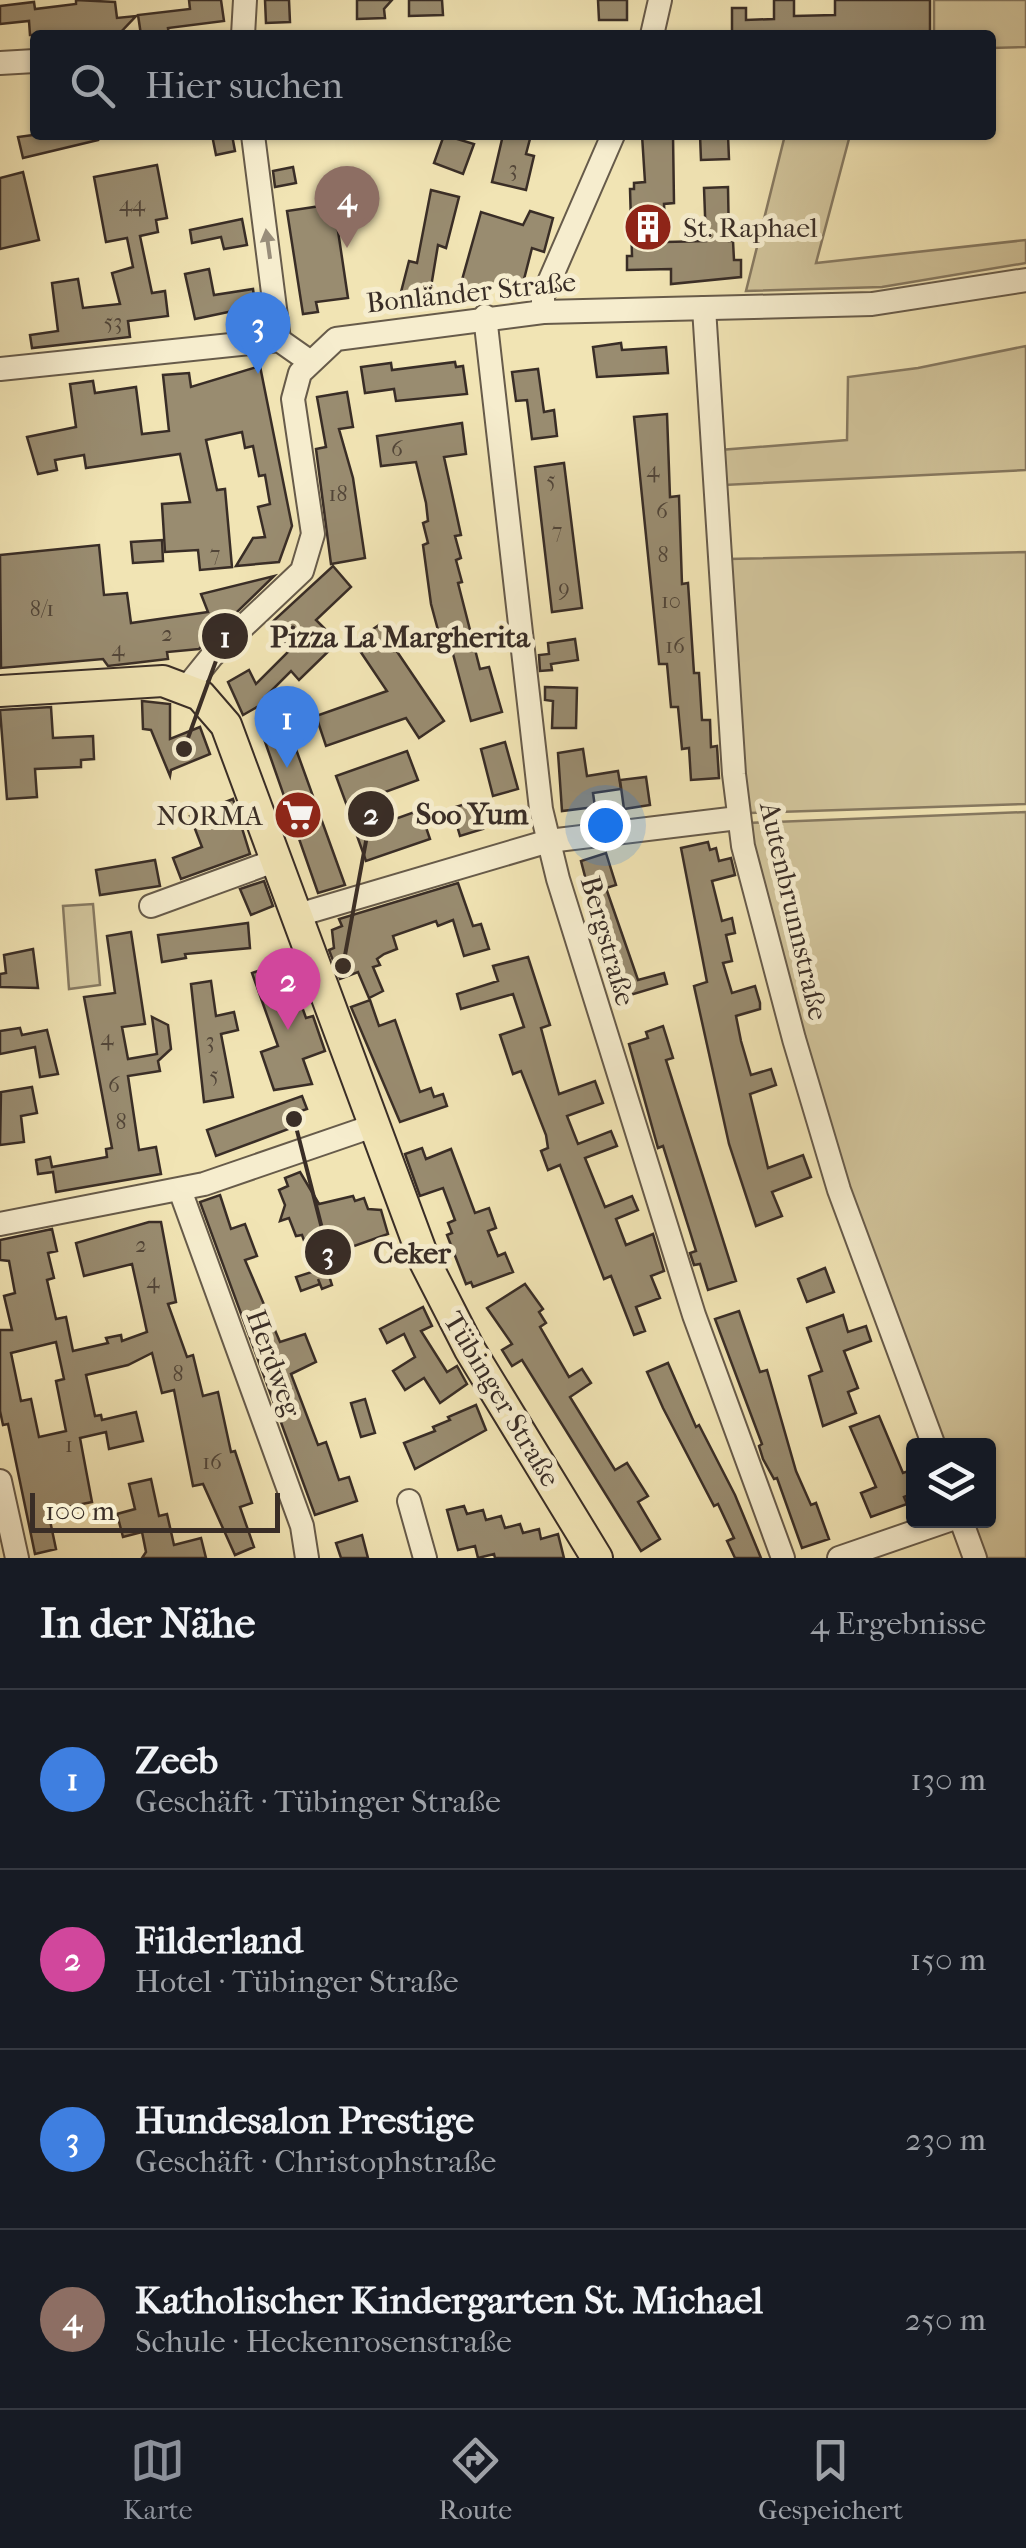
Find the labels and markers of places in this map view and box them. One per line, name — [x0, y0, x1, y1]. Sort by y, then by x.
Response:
pin: 4 — [314, 166, 380, 248]
building icon: St. Raphael — [622, 201, 674, 253]
place label: St. Raphael — [683, 211, 818, 244]
pin: 3 — [226, 292, 290, 374]
callout: Pizza La Margherita — [200, 606, 550, 666]
pin: 1 — [254, 686, 320, 768]
callout: Soo Yum — [346, 784, 548, 844]
supermarket icon: NORMA — [272, 789, 324, 841]
place label: NORMA — [156, 799, 264, 832]
pin: 2 — [256, 948, 320, 1030]
callout: Ceker — [303, 1222, 471, 1282]

